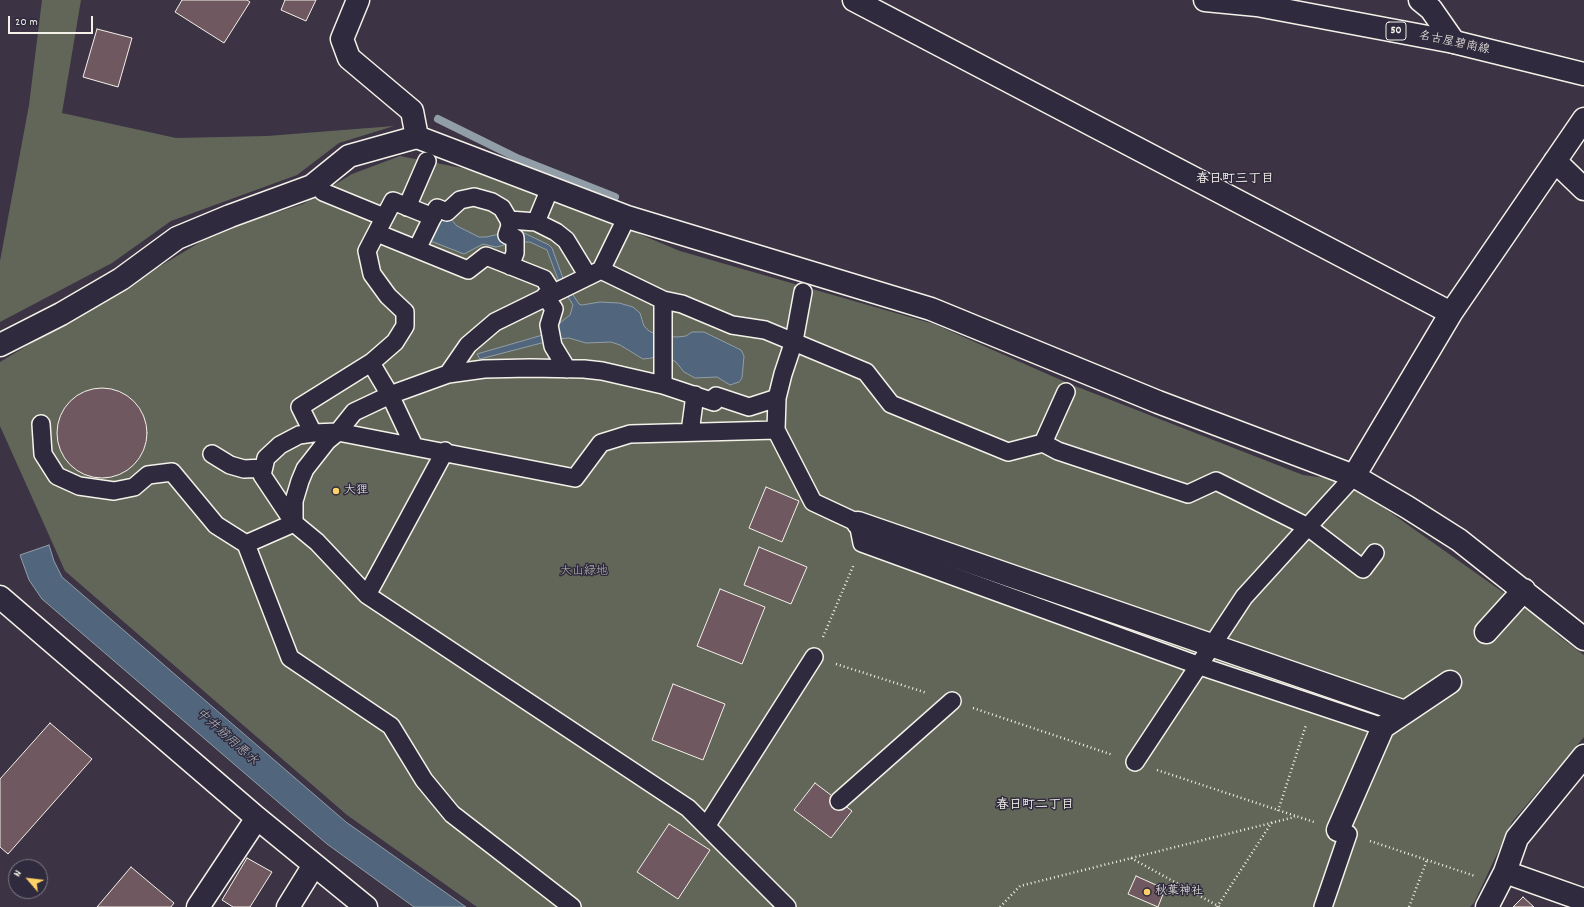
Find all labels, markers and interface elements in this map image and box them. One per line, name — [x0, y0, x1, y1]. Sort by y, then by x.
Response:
scale bar — [10, 8, 95, 34]
text: 20 m — [15, 14, 38, 31]
road number: 50 — [1386, 22, 1406, 40]
street label: 名古屋碧南線 — [1417, 29, 1491, 59]
district label: 春日町三丁目 — [1196, 172, 1274, 188]
place label: 大狸 — [344, 484, 368, 498]
marker: 大狸 — [331, 486, 341, 496]
park label: 大山緑地 — [560, 565, 608, 579]
water label: 中井筋用悪水 — [192, 706, 260, 770]
district label: 春日町二丁目 — [996, 798, 1074, 814]
north arrow — [8, 859, 48, 899]
text: N — [10, 868, 27, 880]
place label: 秋葉神社 — [1155, 885, 1203, 899]
marker: 秋葉神社 — [1142, 887, 1152, 897]

